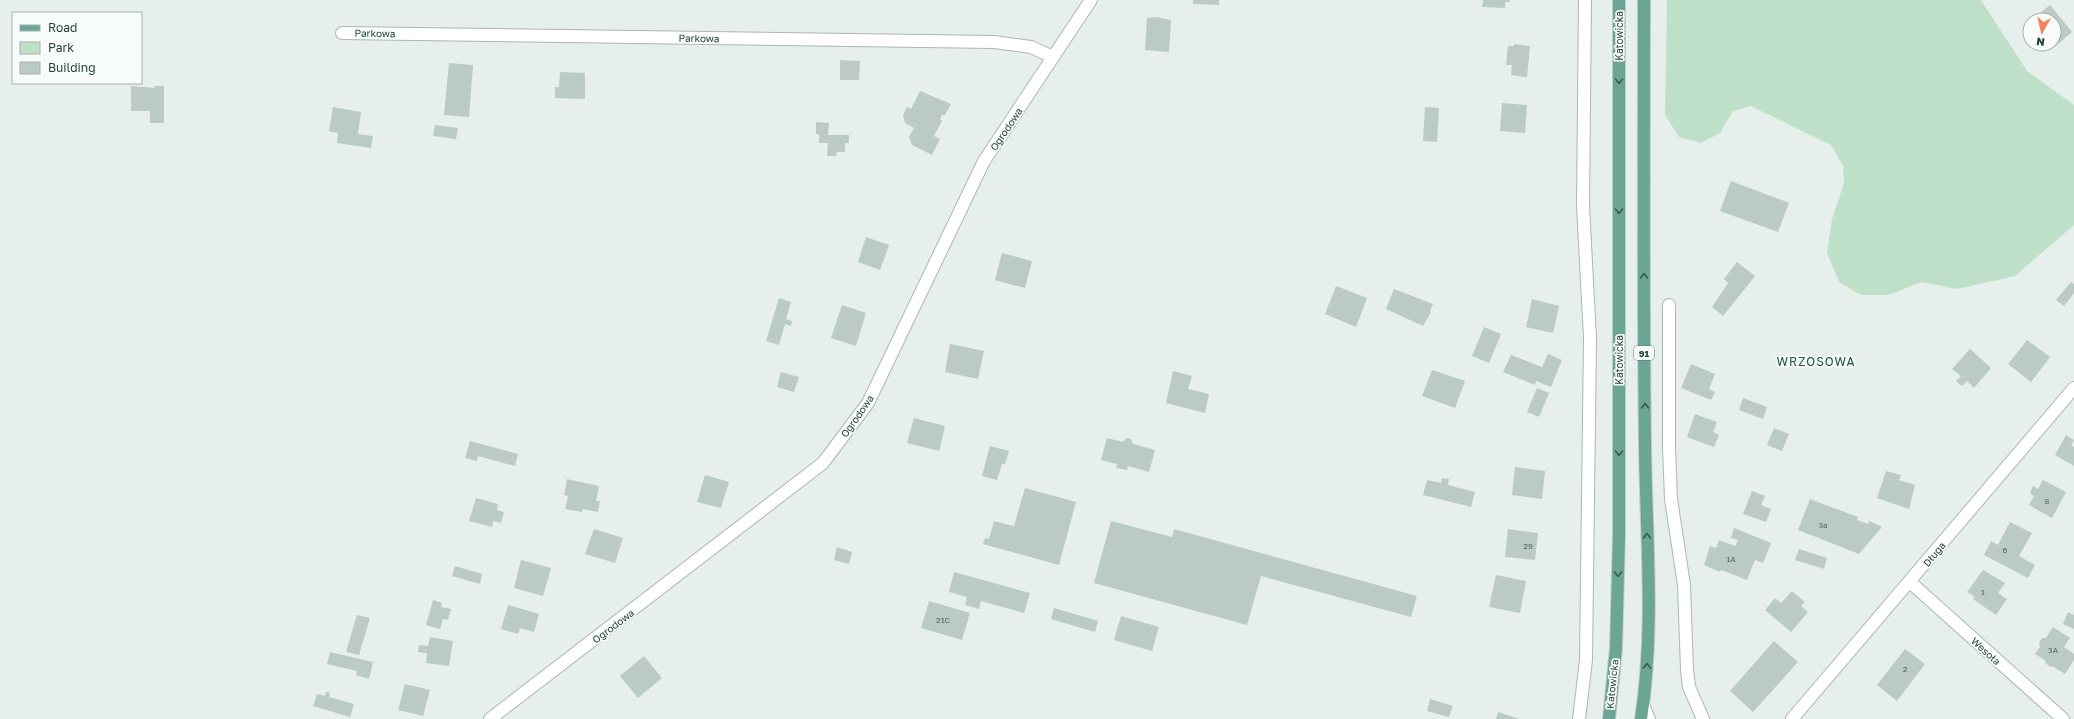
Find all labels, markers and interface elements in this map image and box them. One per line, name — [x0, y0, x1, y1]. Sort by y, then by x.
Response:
street label: Katowicka — [1613, 11, 1625, 61]
legend — [12, 12, 142, 84]
north arrow — [2022, 12, 2062, 52]
text: Road — [48, 20, 77, 35]
street label: Parkowa — [354, 27, 396, 39]
street label: Parkowa — [678, 32, 720, 44]
text: N — [2035, 35, 2046, 49]
text: Park — [48, 40, 74, 55]
text: Building — [48, 60, 96, 75]
one-way arrow — [1615, 78, 1623, 84]
street label: Ogrodowa — [987, 105, 1025, 153]
one-way arrow — [1615, 208, 1623, 214]
one-way arrow — [1640, 273, 1648, 279]
street label: Katowicka — [1613, 335, 1625, 385]
road number: 91 — [1634, 346, 1654, 360]
district label: WRZOSOWA — [1777, 354, 1855, 369]
street label: Ogrodowa — [838, 393, 876, 439]
one-way arrow — [1641, 403, 1649, 409]
one-way arrow — [1615, 450, 1623, 456]
house number: 8 — [2045, 496, 2050, 506]
house number: 3a — [1818, 520, 1828, 530]
one-way arrow — [1643, 533, 1652, 539]
street label: Długa — [1920, 539, 1948, 569]
house number: 29 — [1523, 541, 1533, 551]
house number: 6 — [2003, 545, 2008, 555]
house number: 1A — [1726, 554, 1736, 564]
one-way arrow — [1614, 571, 1622, 577]
house number: 1 — [1981, 587, 1985, 597]
street label: Ogrodowa — [590, 606, 636, 646]
house number: 21C — [936, 615, 951, 625]
street label: Wesoła — [1969, 635, 2003, 667]
house number: 3A — [2048, 645, 2059, 655]
street label: Katowicka — [1603, 659, 1621, 709]
one-way arrow — [1642, 663, 1651, 669]
house number: 2 — [1903, 664, 1908, 674]

